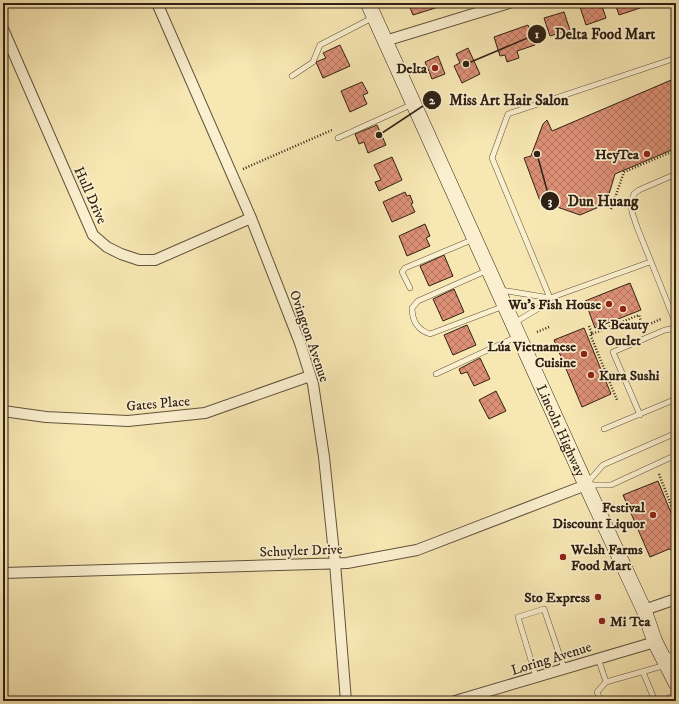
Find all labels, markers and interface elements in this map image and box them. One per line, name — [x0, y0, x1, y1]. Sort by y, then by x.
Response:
callout: Delta Food Mart — [527, 21, 664, 48]
text: Delta Food Mart — [555, 25, 656, 44]
text: 1 — [535, 27, 540, 42]
place label: Delta — [396, 60, 428, 78]
marker: Delta — [430, 63, 440, 73]
callout: Miss Art Hair Salon — [422, 86, 577, 113]
text: Miss Art Hair Salon — [449, 91, 569, 110]
text: 2 — [429, 93, 436, 108]
place label: HeyTea — [595, 146, 640, 164]
marker: HeyTea — [642, 149, 652, 159]
street label: Hull Drive — [69, 164, 111, 227]
callout: Dun Huang — [540, 188, 646, 215]
text: Dun Huang — [568, 192, 639, 211]
text: 3 — [548, 194, 553, 209]
street label: Ovington Avenue — [285, 288, 333, 385]
place label: Wu's Fish House — [507, 296, 601, 314]
marker: Wu's Fish House — [604, 299, 614, 309]
marker: K Beauty Outlet — [618, 304, 628, 314]
place label: K Beauty Outlet — [597, 316, 649, 350]
place label: Lúa Vietnamese Cuisine — [488, 338, 576, 372]
marker: Lúa Vietnamese Cuisine — [579, 349, 589, 359]
place label: Kura Sushi — [599, 367, 660, 385]
marker: Kura Sushi — [586, 370, 596, 380]
street label: Lincoln Highway — [532, 382, 589, 480]
street label: Gates Place — [126, 392, 191, 416]
place label: Festival Discount Liquor — [553, 499, 646, 533]
marker: Festival Discount Liquor — [648, 510, 658, 520]
street label: Schuyler Drive — [259, 541, 343, 561]
place label: Welsh Farms Food Mart — [570, 541, 643, 575]
marker: Welsh Farms Food Mart — [558, 552, 568, 562]
place label: Sto Express — [524, 589, 590, 607]
marker: Sto Express — [593, 592, 603, 602]
place label: Mi Tea — [610, 613, 651, 631]
marker: Mi Tea — [597, 616, 607, 626]
street label: Loring Avenue — [509, 638, 594, 680]

